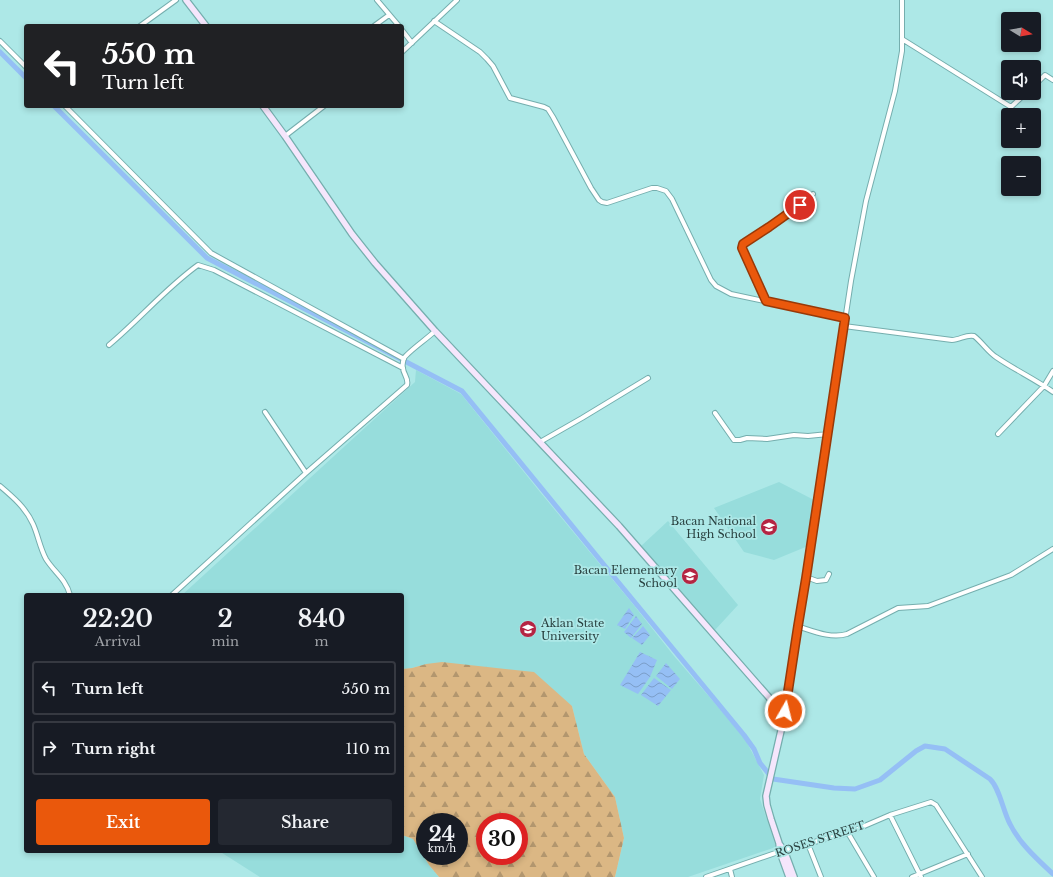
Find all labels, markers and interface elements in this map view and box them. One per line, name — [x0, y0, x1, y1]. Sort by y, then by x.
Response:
north arrow — [1001, 12, 1041, 52]
map controls — [1001, 12, 1041, 196]
text: 550 m — [102, 37, 195, 72]
icon: left — [36, 40, 88, 92]
button: sound — [1001, 60, 1041, 100]
text: Turn left — [102, 72, 184, 94]
button: + — [1001, 108, 1041, 148]
button: − — [1001, 156, 1041, 196]
pin — [783, 188, 817, 222]
icon: arrive — [789, 194, 811, 216]
place label: Bacan National High School — [671, 514, 756, 541]
school or university icon: Bacan National High School — [759, 517, 779, 537]
place label: Bacan Elementary School — [574, 563, 677, 590]
school or university icon: Bacan Elementary School — [680, 566, 700, 586]
text: 22:20 — [82, 604, 153, 633]
text: 2 — [218, 604, 233, 633]
text: 840 — [297, 604, 346, 633]
place label: Aklan State University — [540, 616, 604, 643]
school or university icon: Aklan State University — [518, 619, 538, 639]
text: Arrival — [95, 633, 141, 650]
text: min — [212, 633, 239, 650]
text: m — [314, 633, 328, 650]
icon: left — [38, 677, 60, 699]
text: Turn left — [72, 679, 143, 698]
text: 550 m — [342, 679, 390, 698]
position arrow — [764, 690, 806, 732]
icon: right — [38, 737, 60, 759]
text: Turn right — [72, 739, 155, 758]
text: 110 m — [346, 739, 390, 758]
button: Exit — [36, 799, 210, 845]
button: Share — [218, 799, 392, 845]
speed limit sign: 30 — [476, 813, 528, 865]
street label: ROSES STREET — [773, 818, 867, 860]
text: 24 — [429, 822, 455, 846]
text: km/h — [428, 842, 456, 855]

